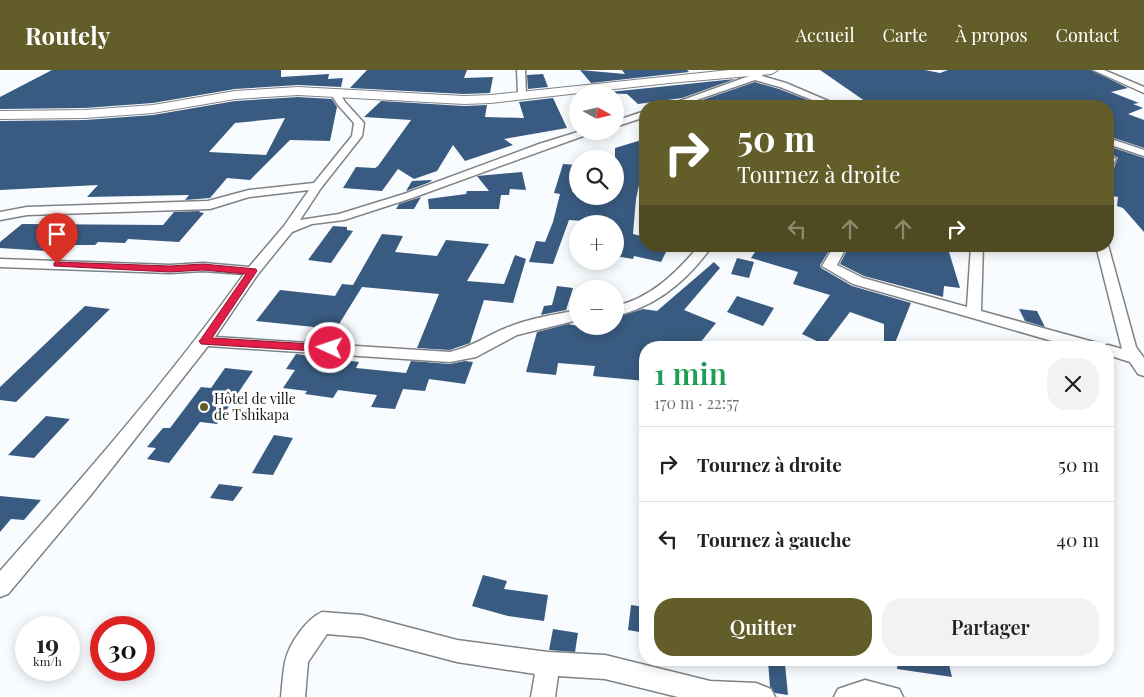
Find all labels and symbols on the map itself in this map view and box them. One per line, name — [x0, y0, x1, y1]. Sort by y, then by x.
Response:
north arrow — [569, 85, 624, 140]
pin — [36, 213, 78, 264]
position arrow — [303, 321, 355, 373]
place label: Hôtel de ville de Tshikapa — [214, 389, 296, 424]
marker: Hôtel de ville de Tshikapa — [198, 401, 210, 413]
speed limit sign: 30 — [90, 616, 155, 681]

